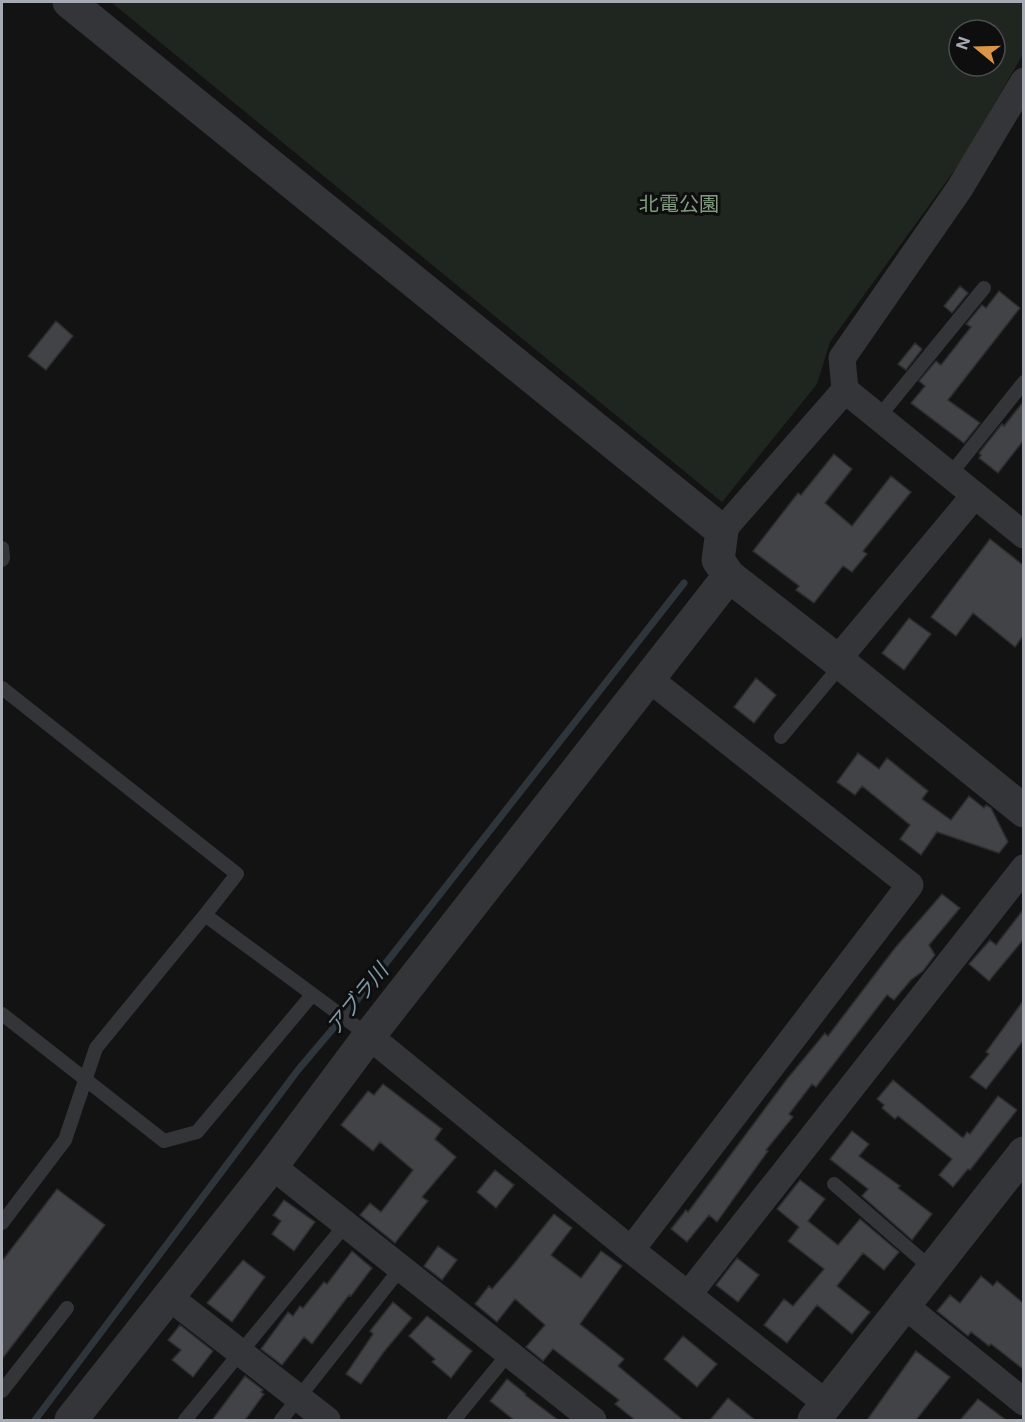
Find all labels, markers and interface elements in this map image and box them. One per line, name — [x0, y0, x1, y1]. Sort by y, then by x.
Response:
north arrow — [947, 18, 1007, 78]
text: N — [951, 34, 974, 52]
park label: 北電公園 — [639, 192, 719, 216]
water label: アブラ川 — [321, 957, 394, 1040]

